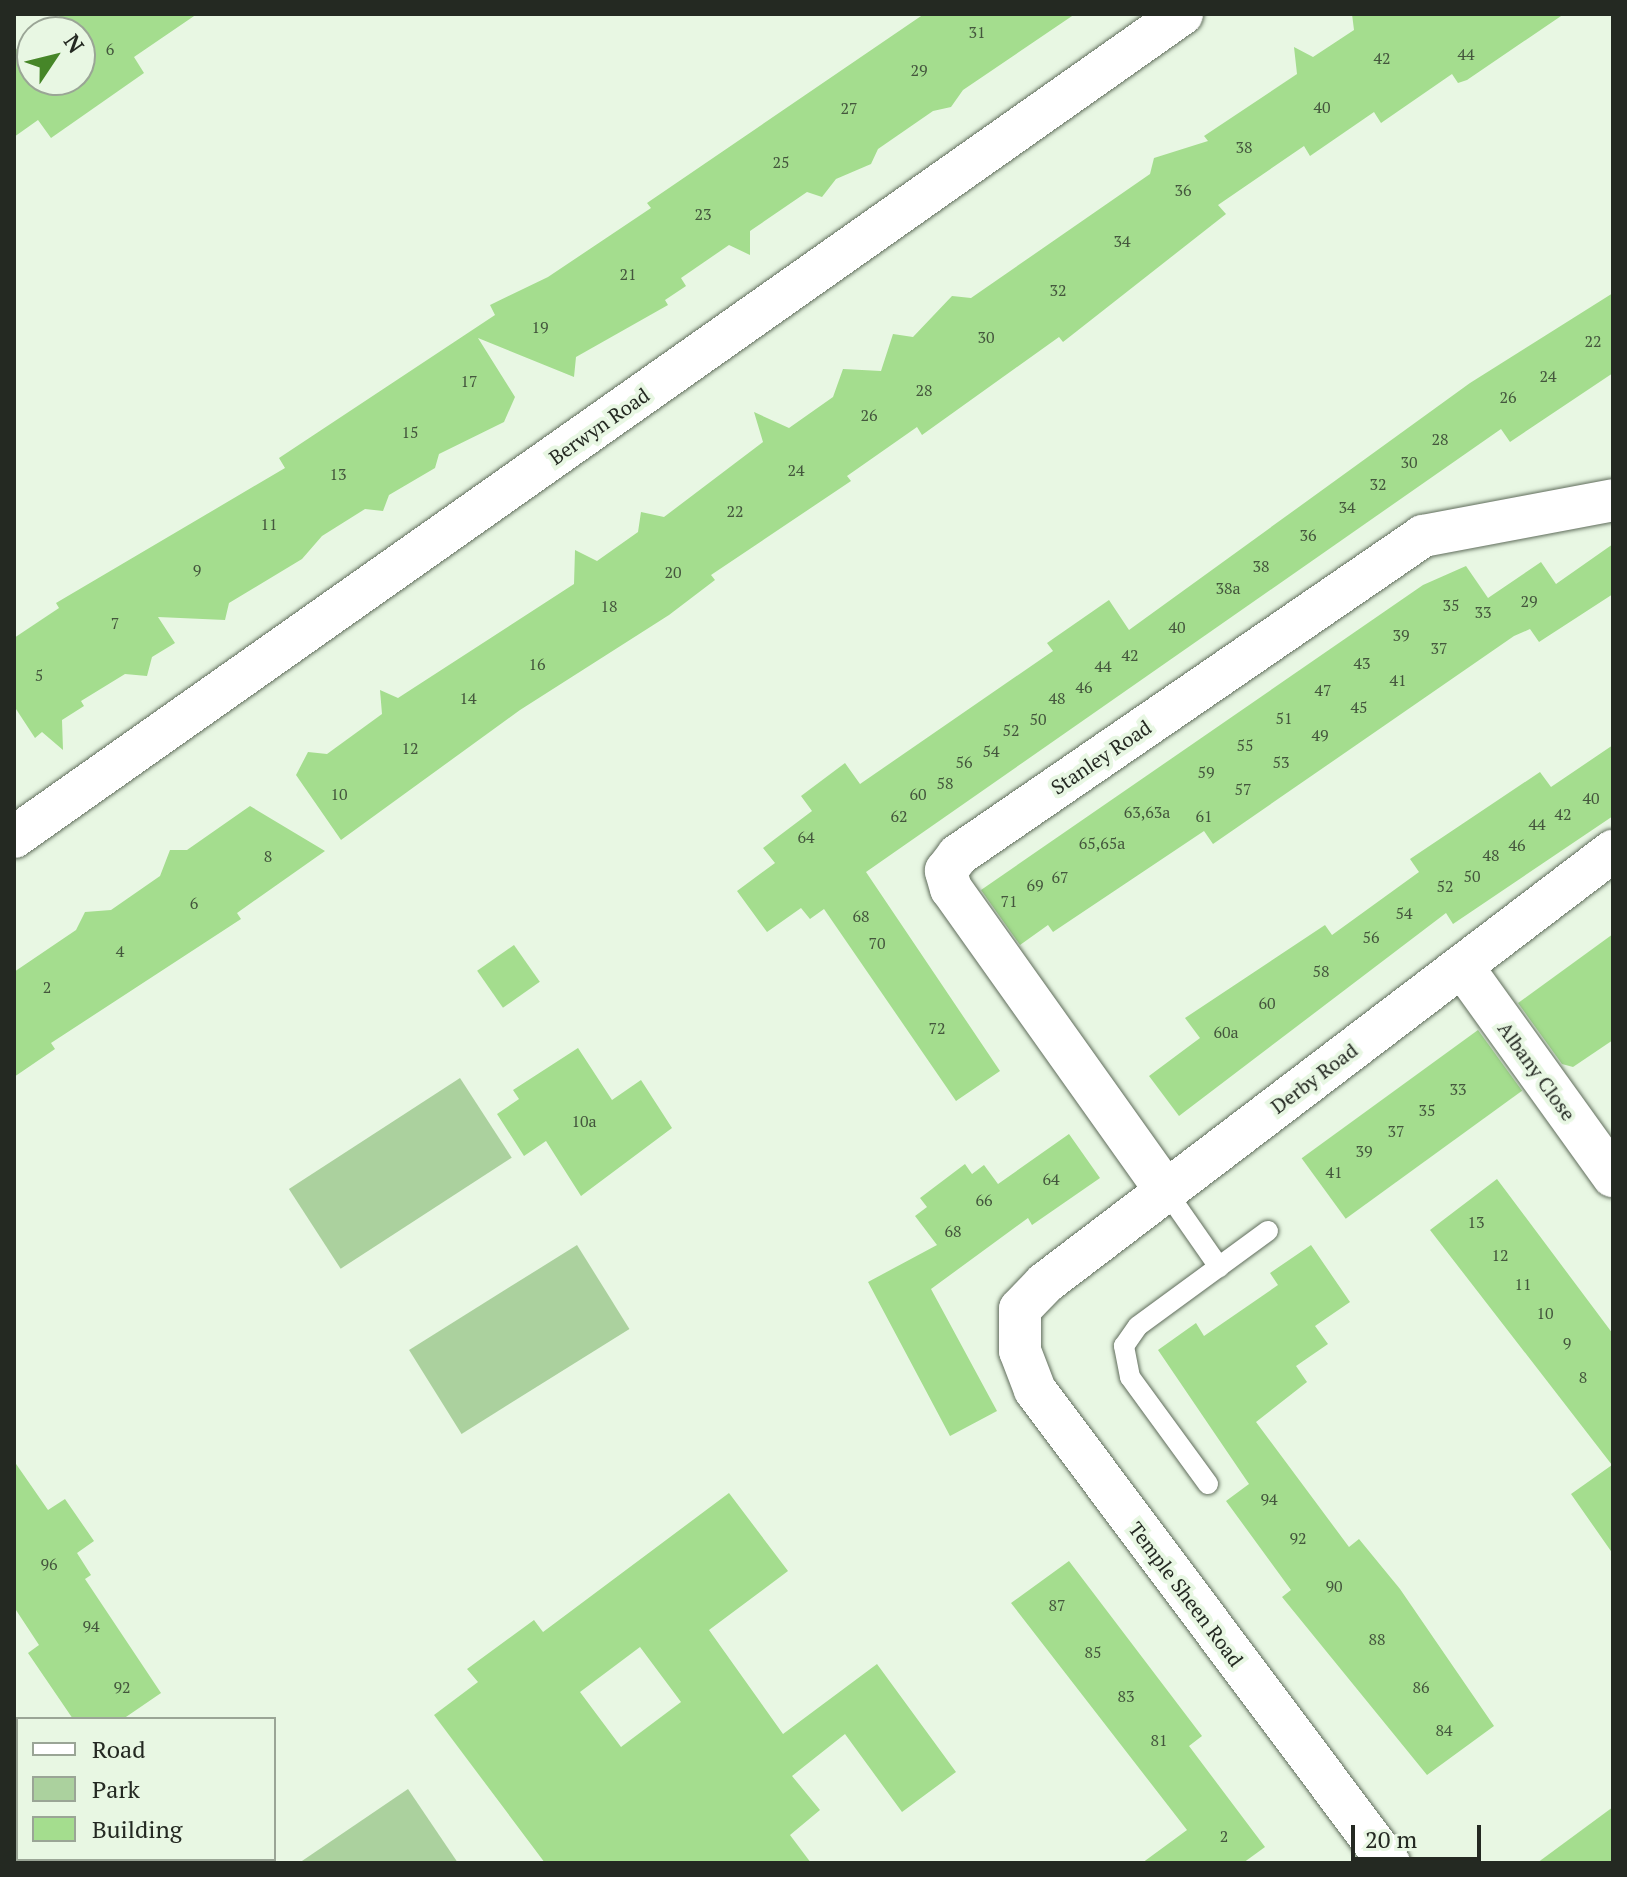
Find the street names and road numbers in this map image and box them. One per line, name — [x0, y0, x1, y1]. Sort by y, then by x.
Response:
street label: Berwyn Road — [544, 383, 654, 469]
street label: Stanley Road — [1046, 715, 1156, 799]
street label: Albany Close — [1493, 1017, 1581, 1125]
street label: Derby Road — [1266, 1038, 1362, 1118]
street label: Temple Sheen Road — [1124, 1517, 1248, 1671]

